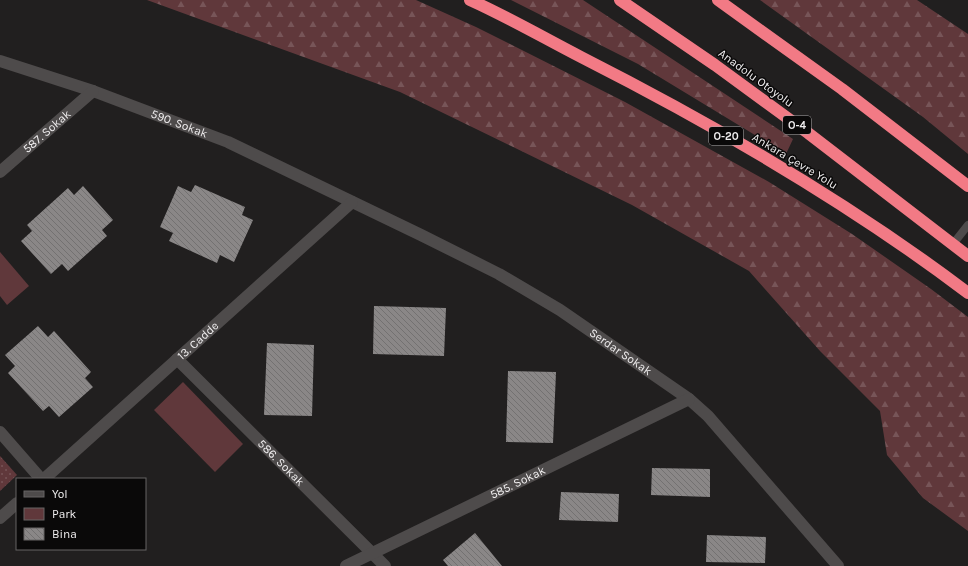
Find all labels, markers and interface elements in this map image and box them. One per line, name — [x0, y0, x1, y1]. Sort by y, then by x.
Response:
street label: Anadolu Otoyolu — [716, 46, 796, 110]
street label: 590. Sokak — [149, 106, 210, 141]
street label: 587. Sokak — [20, 107, 74, 156]
road number: O-4 — [783, 116, 811, 134]
road number: O-20 — [709, 127, 743, 145]
street label: Ankara Çevre Yolu — [750, 130, 840, 192]
street label: 13. Cadde — [174, 319, 221, 363]
street label: Serdar Sokak — [587, 325, 655, 378]
street label: 586. Sokak — [255, 437, 308, 489]
street label: 585. Sokak — [488, 463, 548, 502]
legend — [16, 478, 146, 550]
text: Yol — [52, 487, 68, 501]
text: Park — [52, 507, 77, 521]
text: Bina — [52, 527, 77, 541]

